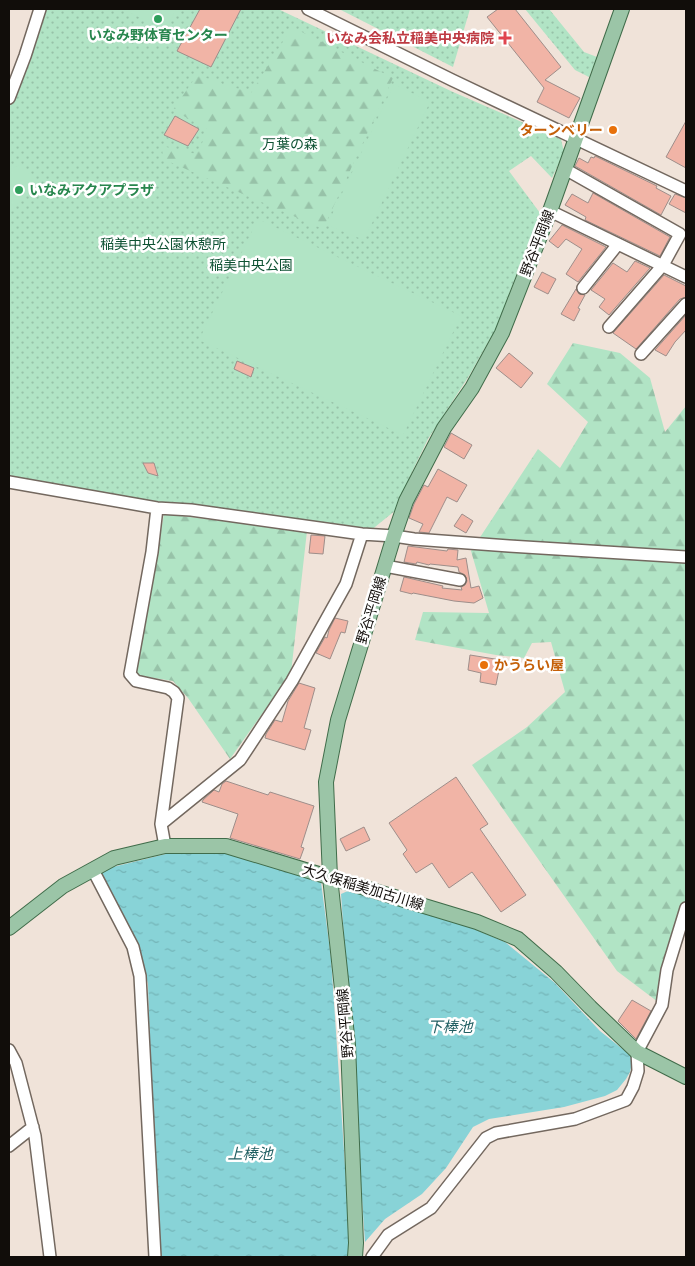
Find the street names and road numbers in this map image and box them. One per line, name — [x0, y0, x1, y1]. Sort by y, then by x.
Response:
street label: 野谷平岡線 — [515, 207, 558, 279]
street label: 野谷平岡線 — [351, 574, 390, 646]
street label: 大久保稲美加古川線 — [300, 859, 426, 914]
street label: 野谷平岡線 — [332, 987, 357, 1059]

